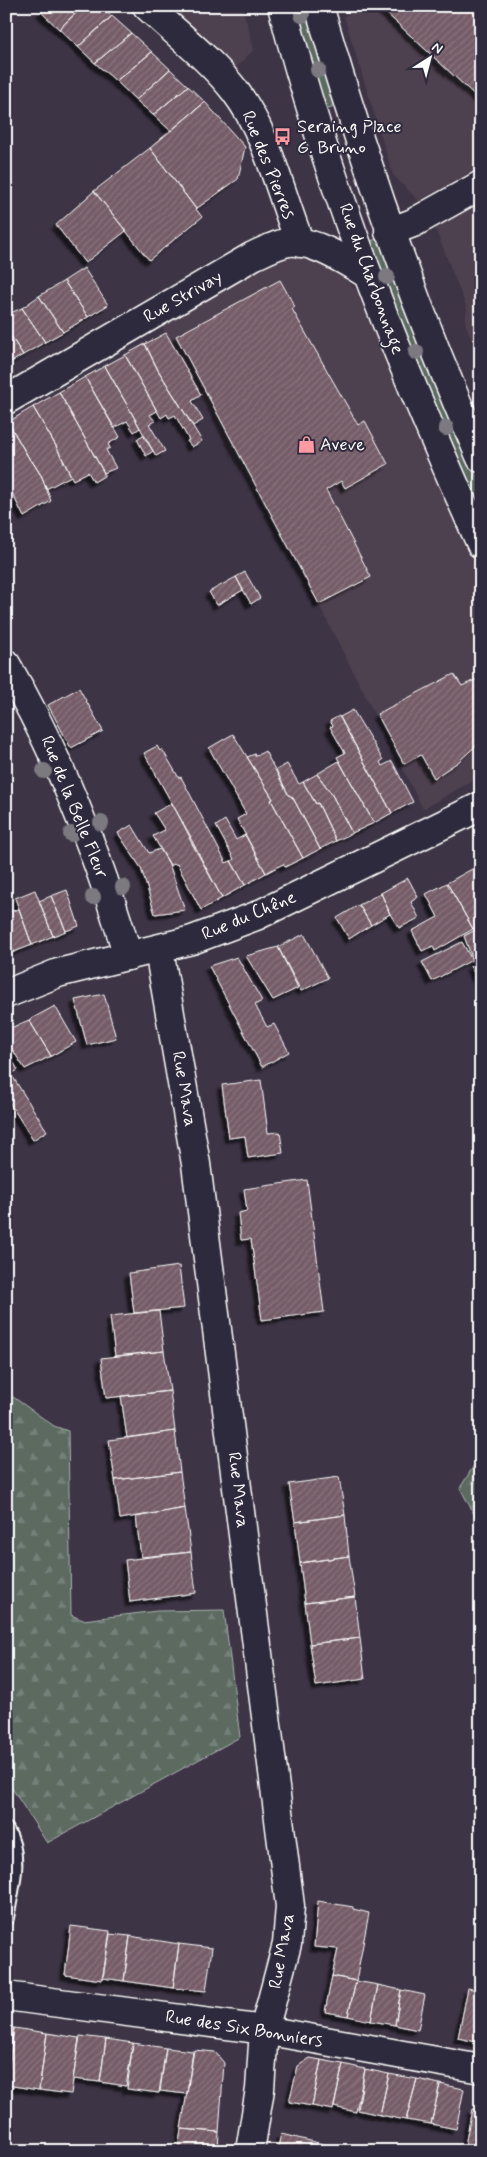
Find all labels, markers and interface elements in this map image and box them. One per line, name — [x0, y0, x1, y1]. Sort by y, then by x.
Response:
north arrow — [404, 32, 454, 82]
text: N — [428, 38, 446, 58]
street label: Rue des Pierres — [235, 107, 301, 223]
place label: Seraing Place G. Bruno — [297, 115, 402, 160]
bus stop icon: Seraing Place G. Bruno — [273, 127, 293, 147]
street label: Rue du Charbonnage — [331, 200, 410, 359]
street label: Rue Strivay — [139, 265, 227, 329]
place label: Aveve — [320, 433, 365, 457]
shop icon: Aveve — [296, 435, 316, 455]
street label: Rue de la Belle Fleur — [35, 732, 114, 882]
street label: Rue du Chêne — [198, 885, 300, 947]
street label: Rue Mava — [166, 1049, 202, 1129]
street label: Rue Mava — [221, 1451, 255, 1529]
street label: Rue Mava — [264, 1911, 300, 1991]
street label: Rue des Six Bonniers — [164, 2005, 324, 2053]

